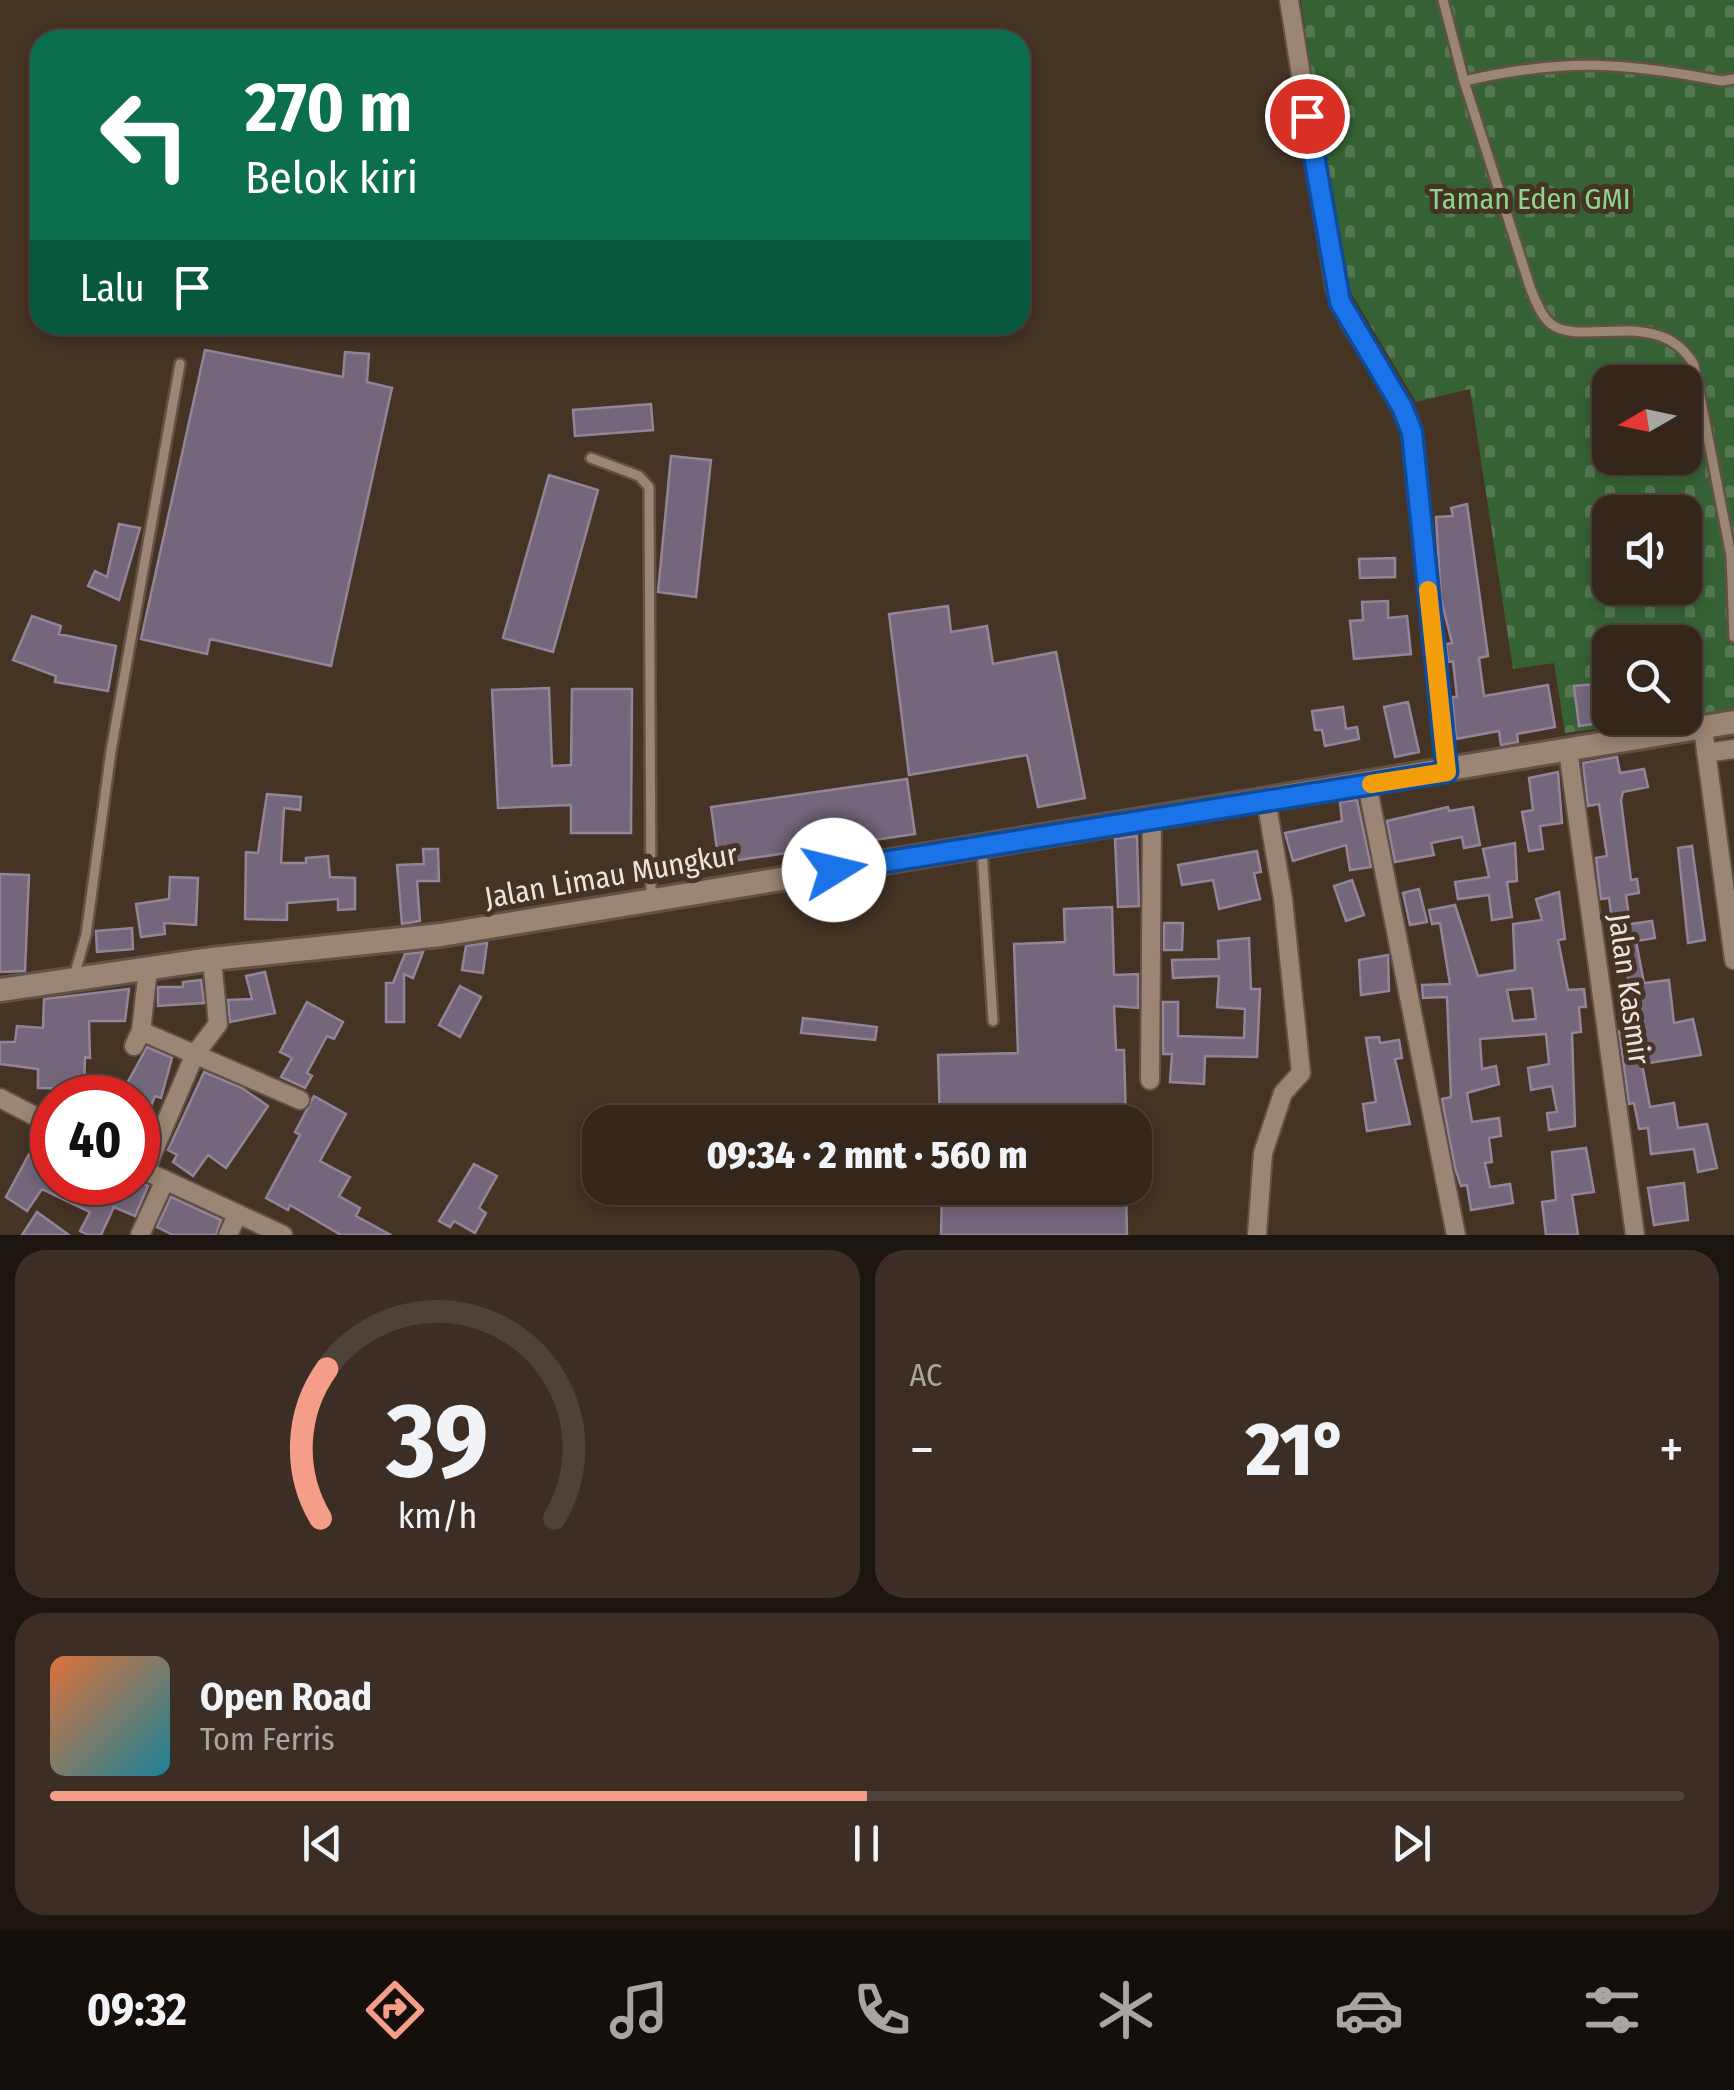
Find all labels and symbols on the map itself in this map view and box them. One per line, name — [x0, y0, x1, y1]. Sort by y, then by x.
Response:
pin — [1265, 74, 1350, 159]
park label: Taman Eden GMI — [1429, 181, 1631, 217]
north arrow — [1592, 365, 1702, 475]
position arrow — [782, 818, 886, 922]
street label: Jalan Limau Mungkur — [482, 836, 741, 916]
street label: Jalan Kasmir — [1601, 911, 1657, 1067]
speed limit sign: 40 — [30, 1075, 160, 1205]

